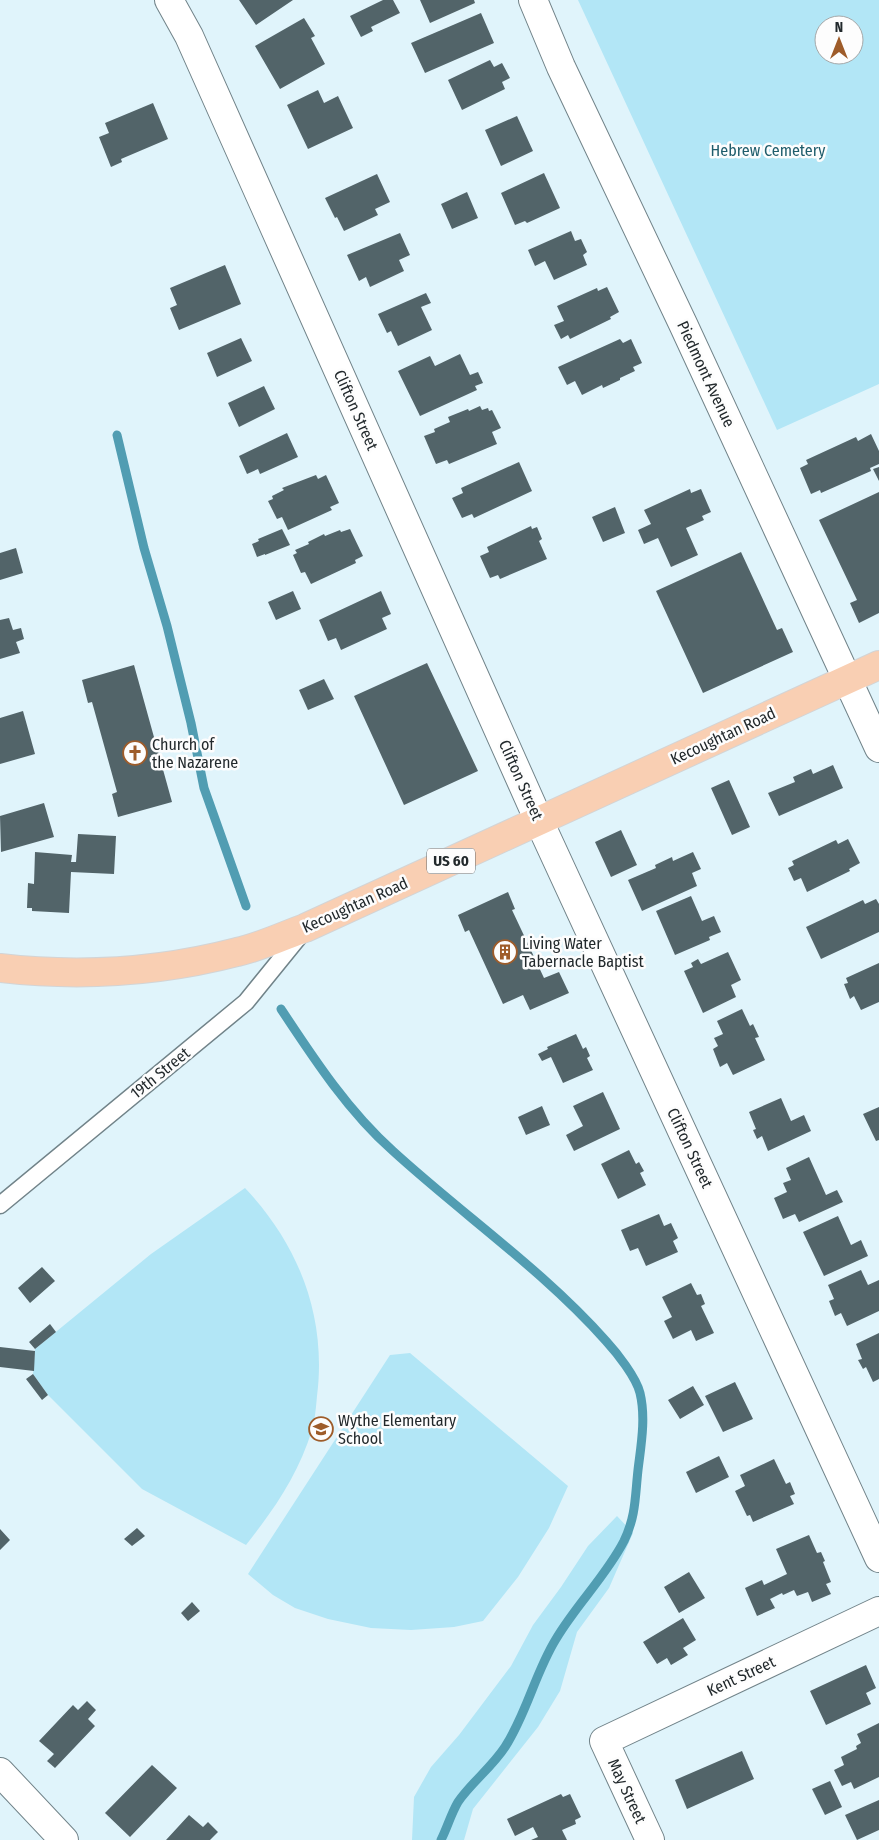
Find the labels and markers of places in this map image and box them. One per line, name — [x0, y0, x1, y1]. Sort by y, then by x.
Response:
place label: Church of the Nazarene — [152, 735, 238, 772]
church icon: Church of the Nazarene — [122, 740, 148, 766]
place label: Living Water Tabernacle Baptist — [522, 934, 645, 971]
building icon: Living Water Tabernacle Baptist — [492, 939, 518, 965]
place label: Wythe Elementary School — [338, 1411, 457, 1448]
school or university icon: Wythe Elementary School — [308, 1416, 334, 1442]

